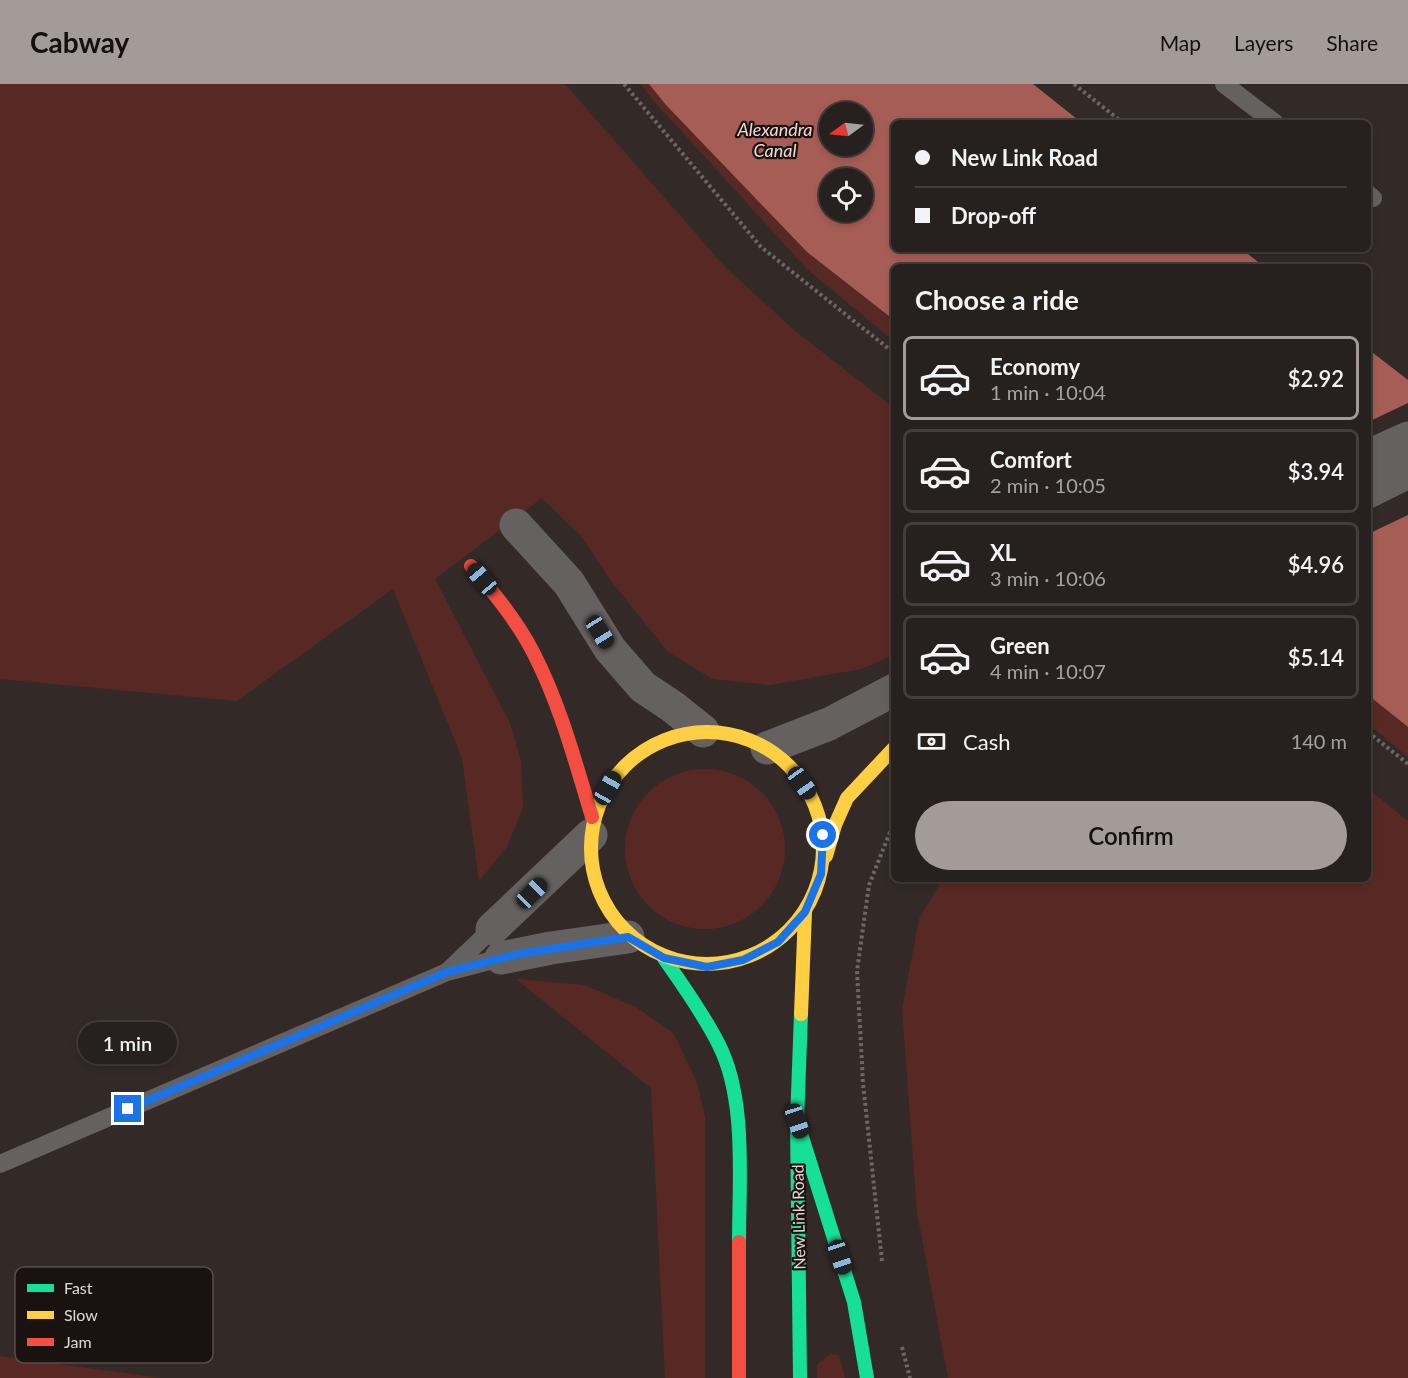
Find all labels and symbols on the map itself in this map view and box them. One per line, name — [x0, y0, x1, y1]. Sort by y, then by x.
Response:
north arrow — [819, 102, 873, 156]
water label: Alexandra Canal — [736, 118, 813, 161]
car — [464, 559, 500, 599]
car — [583, 612, 617, 652]
car — [784, 763, 820, 803]
car — [591, 768, 625, 808]
route start — [809, 821, 836, 848]
car — [513, 874, 551, 912]
callout: 1 min — [78, 1022, 178, 1064]
route end — [114, 1095, 141, 1122]
car — [783, 1101, 811, 1141]
street label: New Link Road — [788, 1164, 808, 1270]
car — [826, 1237, 854, 1277]
legend — [15, 1267, 213, 1363]
text: Fast — [64, 1278, 93, 1297]
text: Slow — [64, 1305, 98, 1324]
text: Jam — [64, 1332, 92, 1351]

